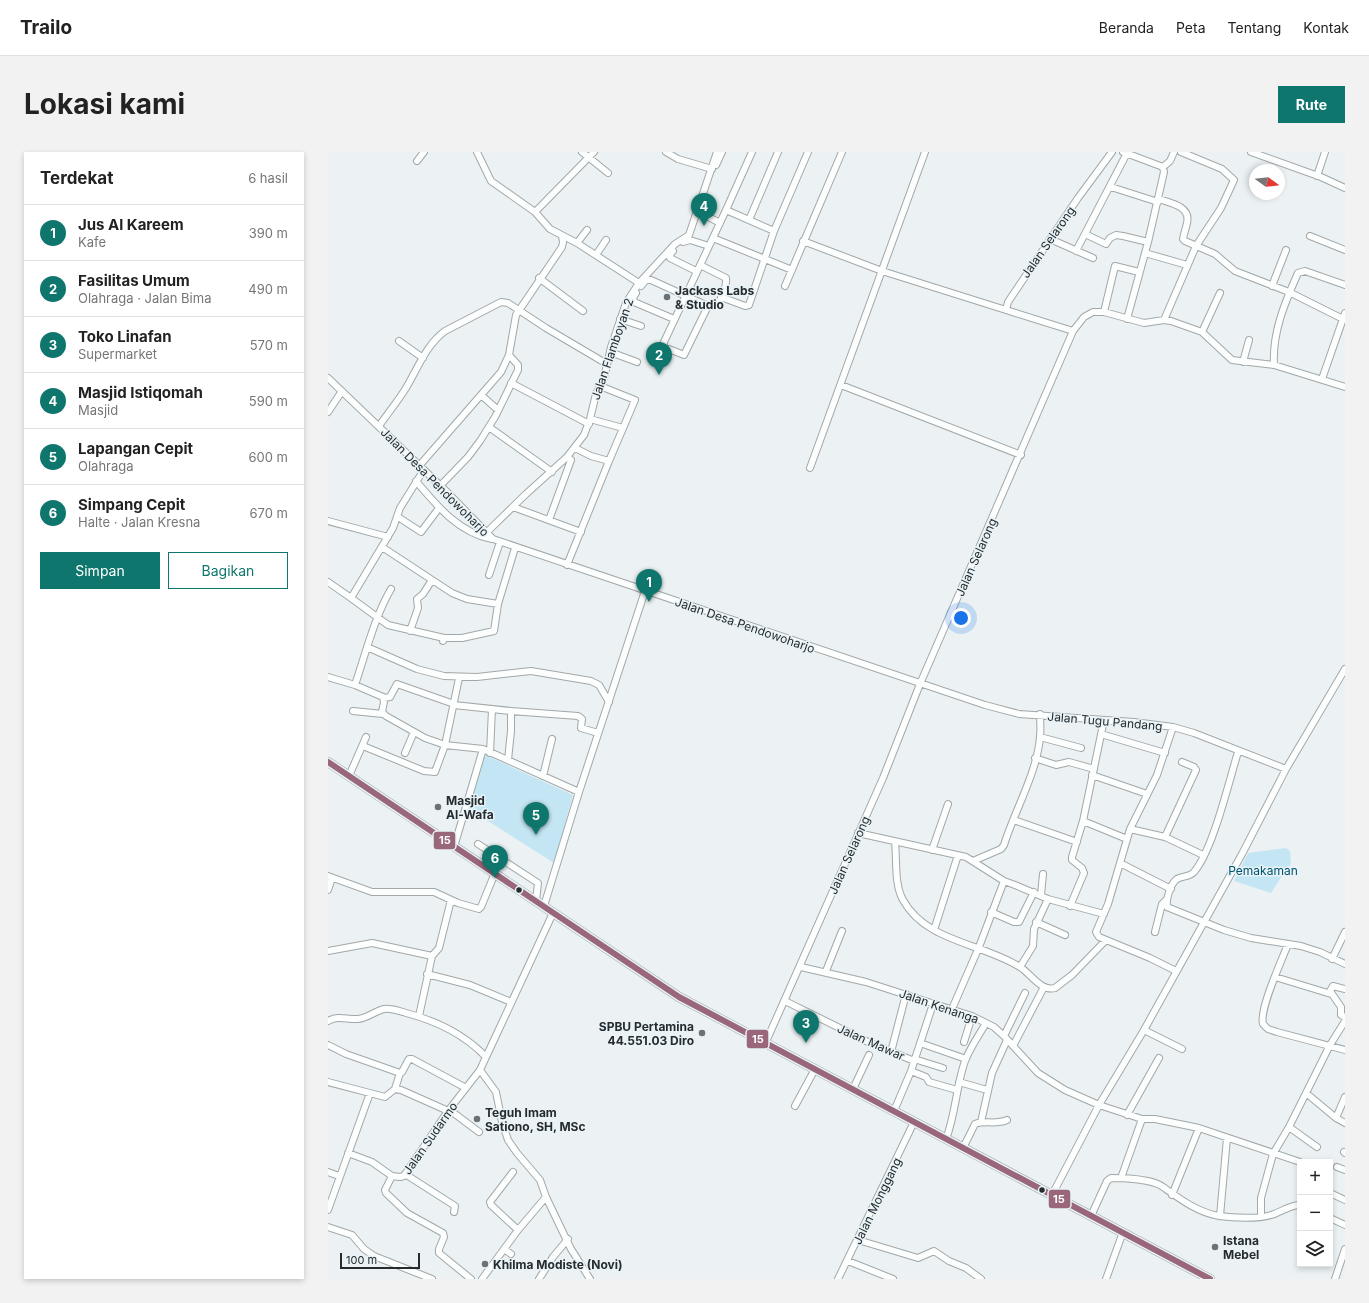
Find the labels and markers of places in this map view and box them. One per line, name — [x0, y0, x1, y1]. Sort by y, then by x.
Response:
pin: 4 — [691, 193, 717, 226]
place label: Jackass Labs & Studio — [675, 283, 755, 312]
marker: Jackass Labs & Studio — [662, 292, 672, 302]
pin: 2 — [646, 342, 672, 375]
pin: 1 — [636, 569, 662, 602]
place label: Masjid Al-Wafa — [446, 793, 494, 822]
marker: Masjid Al-Wafa — [433, 802, 443, 812]
pin: 5 — [523, 802, 549, 835]
pin: 6 — [482, 845, 508, 878]
unlabelled marker — [514, 885, 524, 895]
pin: 3 — [793, 1010, 819, 1043]
place label: SPBU Pertamina 44.551.03 Diro — [599, 1019, 694, 1048]
marker: SPBU Pertamina 44.551.03 Diro — [697, 1028, 707, 1038]
place label: Teguh Imam Sationo, SH, MSc — [485, 1105, 586, 1134]
marker: Teguh Imam Sationo, SH, MSc — [472, 1114, 482, 1124]
unlabelled marker — [1037, 1185, 1047, 1195]
place label: Istana Mebel — [1223, 1233, 1259, 1262]
marker: Istana Mebel — [1210, 1242, 1220, 1252]
place label: Khilma Modiste (Novi) — [493, 1257, 623, 1272]
marker: Khilma Modiste (Novi) — [480, 1259, 490, 1269]

